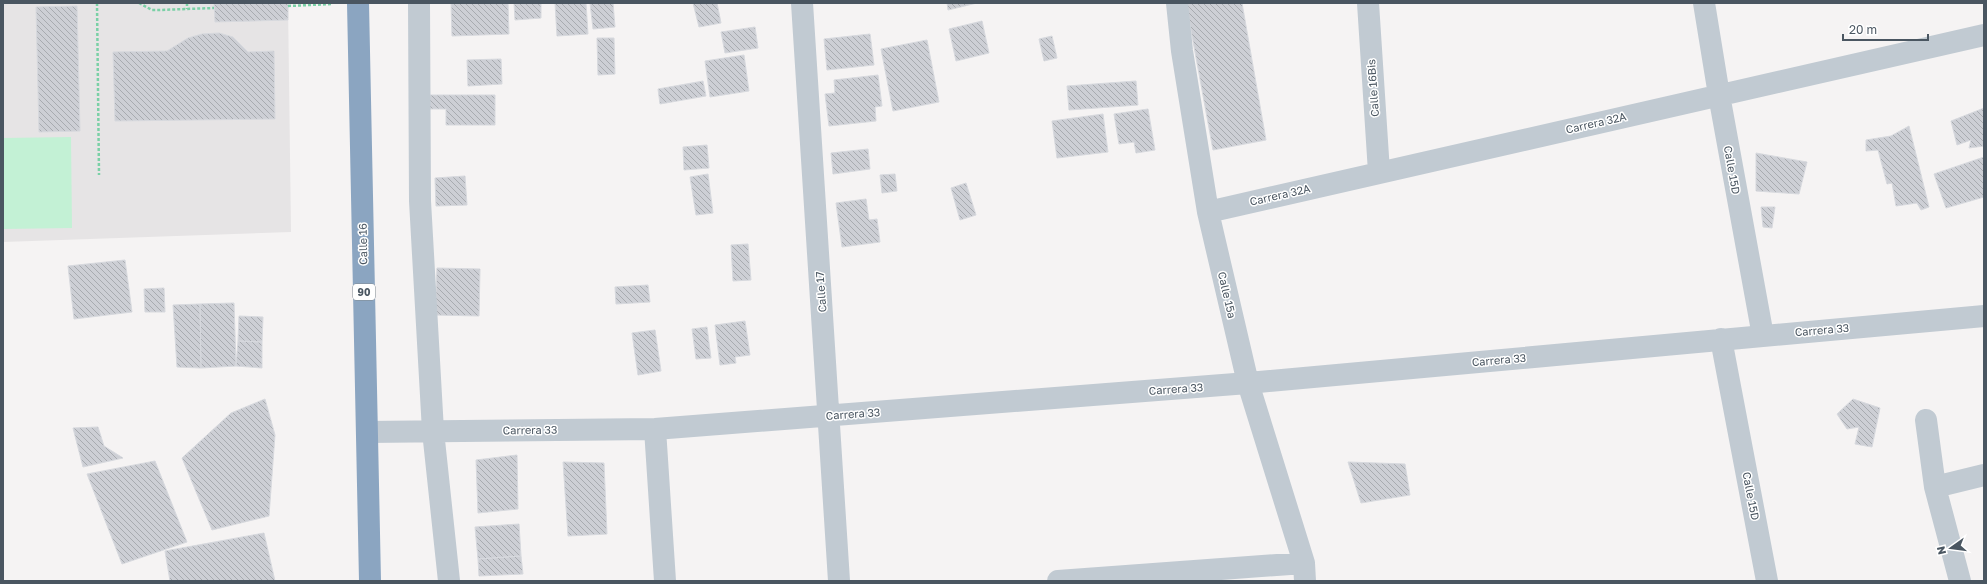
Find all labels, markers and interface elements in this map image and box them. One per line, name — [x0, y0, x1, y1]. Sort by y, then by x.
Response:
scale bar — [1843, 16, 1928, 42]
text: 20 m — [1849, 22, 1877, 37]
street label: Calle 16Bis — [1364, 59, 1381, 117]
street label: Carrera 32A — [1564, 109, 1628, 136]
street label: Calle 15D — [1722, 145, 1743, 196]
street label: Carrera 32A — [1248, 181, 1312, 208]
street label: Calle 16 — [356, 223, 369, 265]
street label: Calle 15a — [1216, 270, 1239, 320]
street label: Calle 17 — [813, 271, 828, 313]
road number: 90 — [353, 284, 375, 300]
street label: Carrera 33 — [1794, 321, 1850, 338]
street label: Carrera 33 — [1471, 351, 1527, 368]
street label: Carrera 33 — [1148, 380, 1204, 397]
street label: Carrera 33 — [825, 405, 881, 422]
street label: Carrera 33 — [503, 423, 557, 436]
street label: Calle 15D — [1740, 471, 1763, 522]
north arrow — [1931, 528, 1971, 568]
text: N — [1933, 545, 1948, 556]

